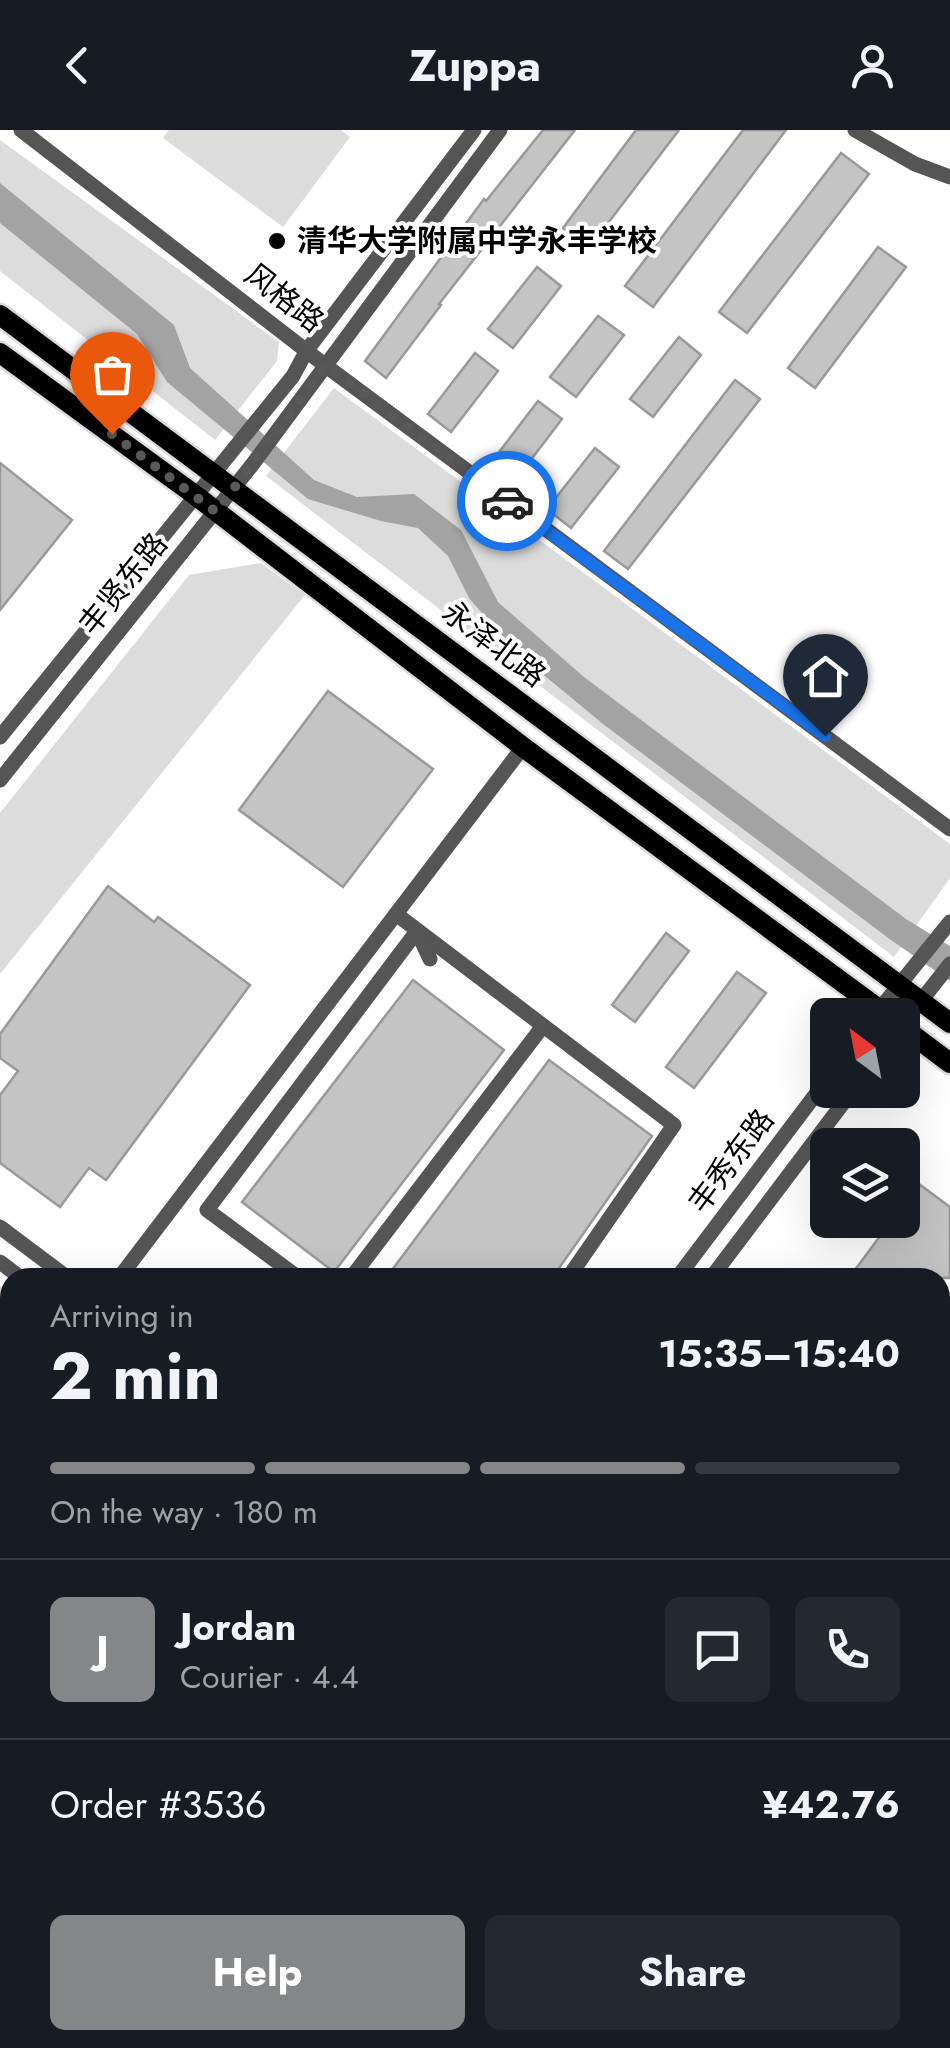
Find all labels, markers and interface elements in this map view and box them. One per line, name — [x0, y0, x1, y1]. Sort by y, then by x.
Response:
text: Zuppa — [409, 33, 541, 98]
icon: back — [50, 38, 105, 93]
icon: person — [845, 38, 900, 93]
place label: 清华大学附属中学永丰学校 — [297, 219, 657, 262]
marker: 清华大学附属中学永丰学校 — [266, 230, 288, 252]
street label: 风格路 — [236, 253, 333, 342]
pin — [70, 332, 155, 435]
icon: bag — [85, 347, 140, 402]
courier — [457, 451, 557, 551]
icon: car — [480, 474, 535, 529]
street label: 丰贤东路 — [68, 524, 177, 644]
street label: 永泽北路 — [433, 590, 555, 697]
pin — [783, 634, 868, 737]
icon: home — [798, 649, 853, 704]
north arrow — [810, 998, 920, 1108]
map controls — [810, 998, 920, 1238]
street label: 丰秀东路 — [677, 1100, 784, 1222]
button: layers — [810, 1128, 920, 1238]
text: Arriving in — [50, 1293, 194, 1339]
text: 15:35–15:40 — [658, 1326, 900, 1381]
text: 2 min — [50, 1329, 221, 1423]
text: On the way · 180 m — [50, 1489, 318, 1535]
button: chat — [665, 1597, 770, 1702]
button: phone — [795, 1597, 900, 1702]
text: Jordan — [180, 1599, 296, 1654]
text: J — [96, 1622, 109, 1677]
text: Courier · 4.4 — [180, 1654, 359, 1700]
text: Order #3536 — [50, 1777, 267, 1832]
text: ¥42.76 — [763, 1777, 900, 1832]
button: Help — [50, 1915, 465, 2030]
button: Share — [485, 1915, 900, 2030]

